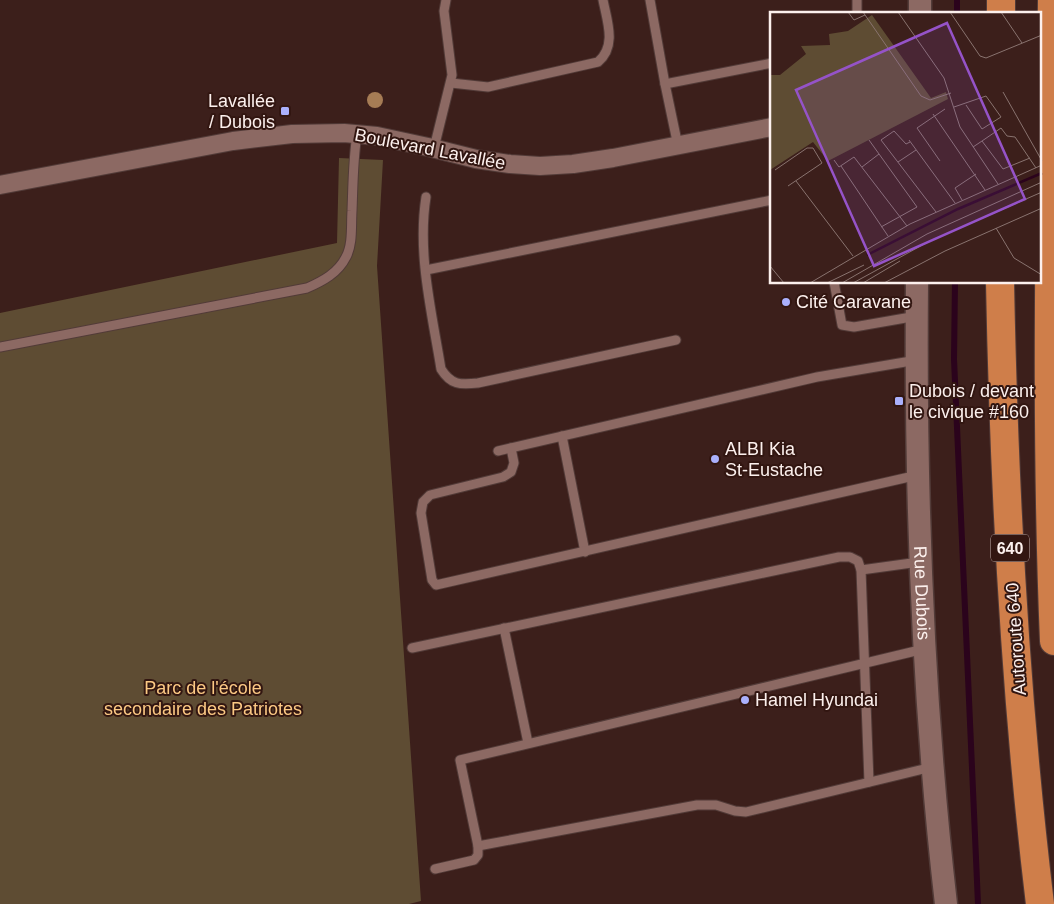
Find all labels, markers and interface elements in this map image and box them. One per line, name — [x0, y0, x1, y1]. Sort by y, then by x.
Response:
inset map — [770, 12, 1042, 284]
place label: Lavallée / Dubois — [208, 91, 275, 132]
marker: Lavallée / Dubois — [279, 105, 291, 117]
street label: Boulevard Lavallée — [353, 125, 507, 173]
place label: Cité Caravane — [796, 292, 911, 312]
marker: Cité Caravane — [780, 296, 792, 308]
place label: Dubois / devant le civique #160 — [909, 381, 1034, 422]
marker: Dubois / devant le civique #160 — [893, 395, 905, 407]
place label: ALBI Kia St-Eustache — [725, 439, 823, 480]
marker: ALBI Kia St-Eustache — [709, 453, 721, 465]
road number: 640 — [991, 534, 1029, 562]
street label: Rue Dubois — [910, 546, 934, 640]
street label: Autoroute 640 — [1002, 582, 1030, 696]
park label: Parc de l'école secondaire des Patriotes — [104, 678, 302, 719]
place label: Hamel Hyundai — [755, 690, 878, 710]
marker: Hamel Hyundai — [739, 694, 751, 706]

